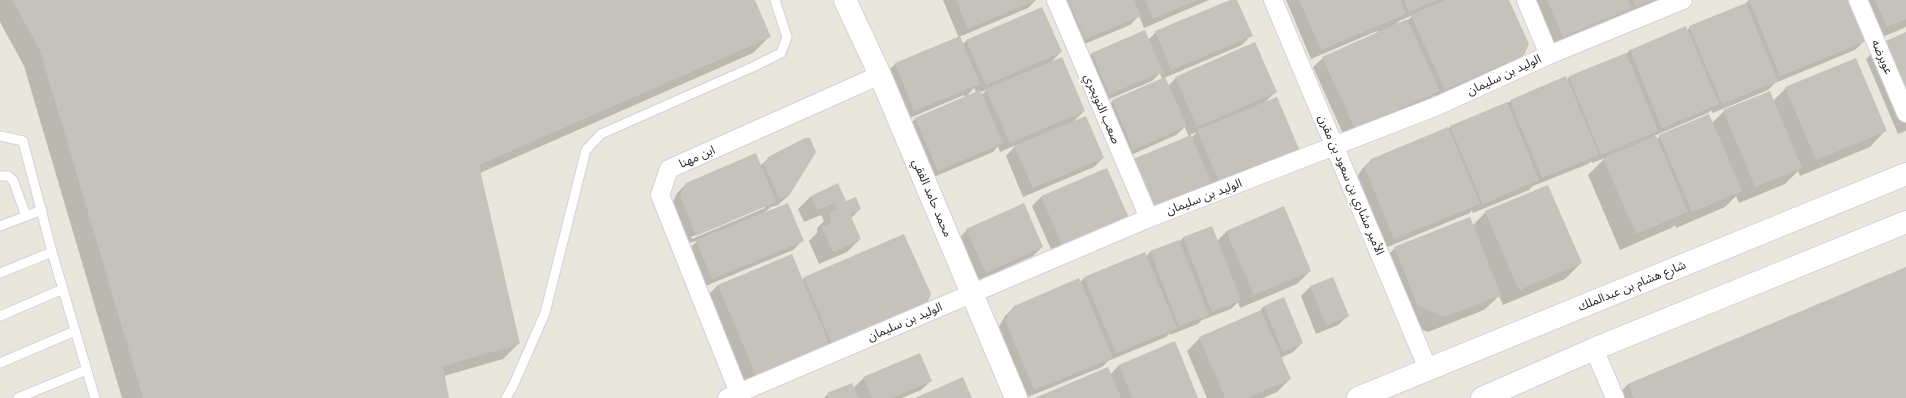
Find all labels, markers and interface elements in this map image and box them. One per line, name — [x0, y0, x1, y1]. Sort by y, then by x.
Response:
street label: عويرضه — [1868, 37, 1896, 77]
street label: الوليد بن سليمان — [1465, 52, 1543, 98]
street label: صعب التويجري — [1081, 72, 1123, 146]
street label: الأمير مشاري بن سعود بن مقرن — [1315, 113, 1387, 257]
street label: ابن مهنا — [677, 143, 717, 171]
street label: محمد حامد الفقي — [909, 157, 955, 239]
street label: الوليد بن سليمان — [1164, 176, 1244, 218]
street label: شارع هشام بن عبدالملك — [1576, 258, 1688, 314]
street label: الوليد بن سليمان — [865, 300, 945, 344]

